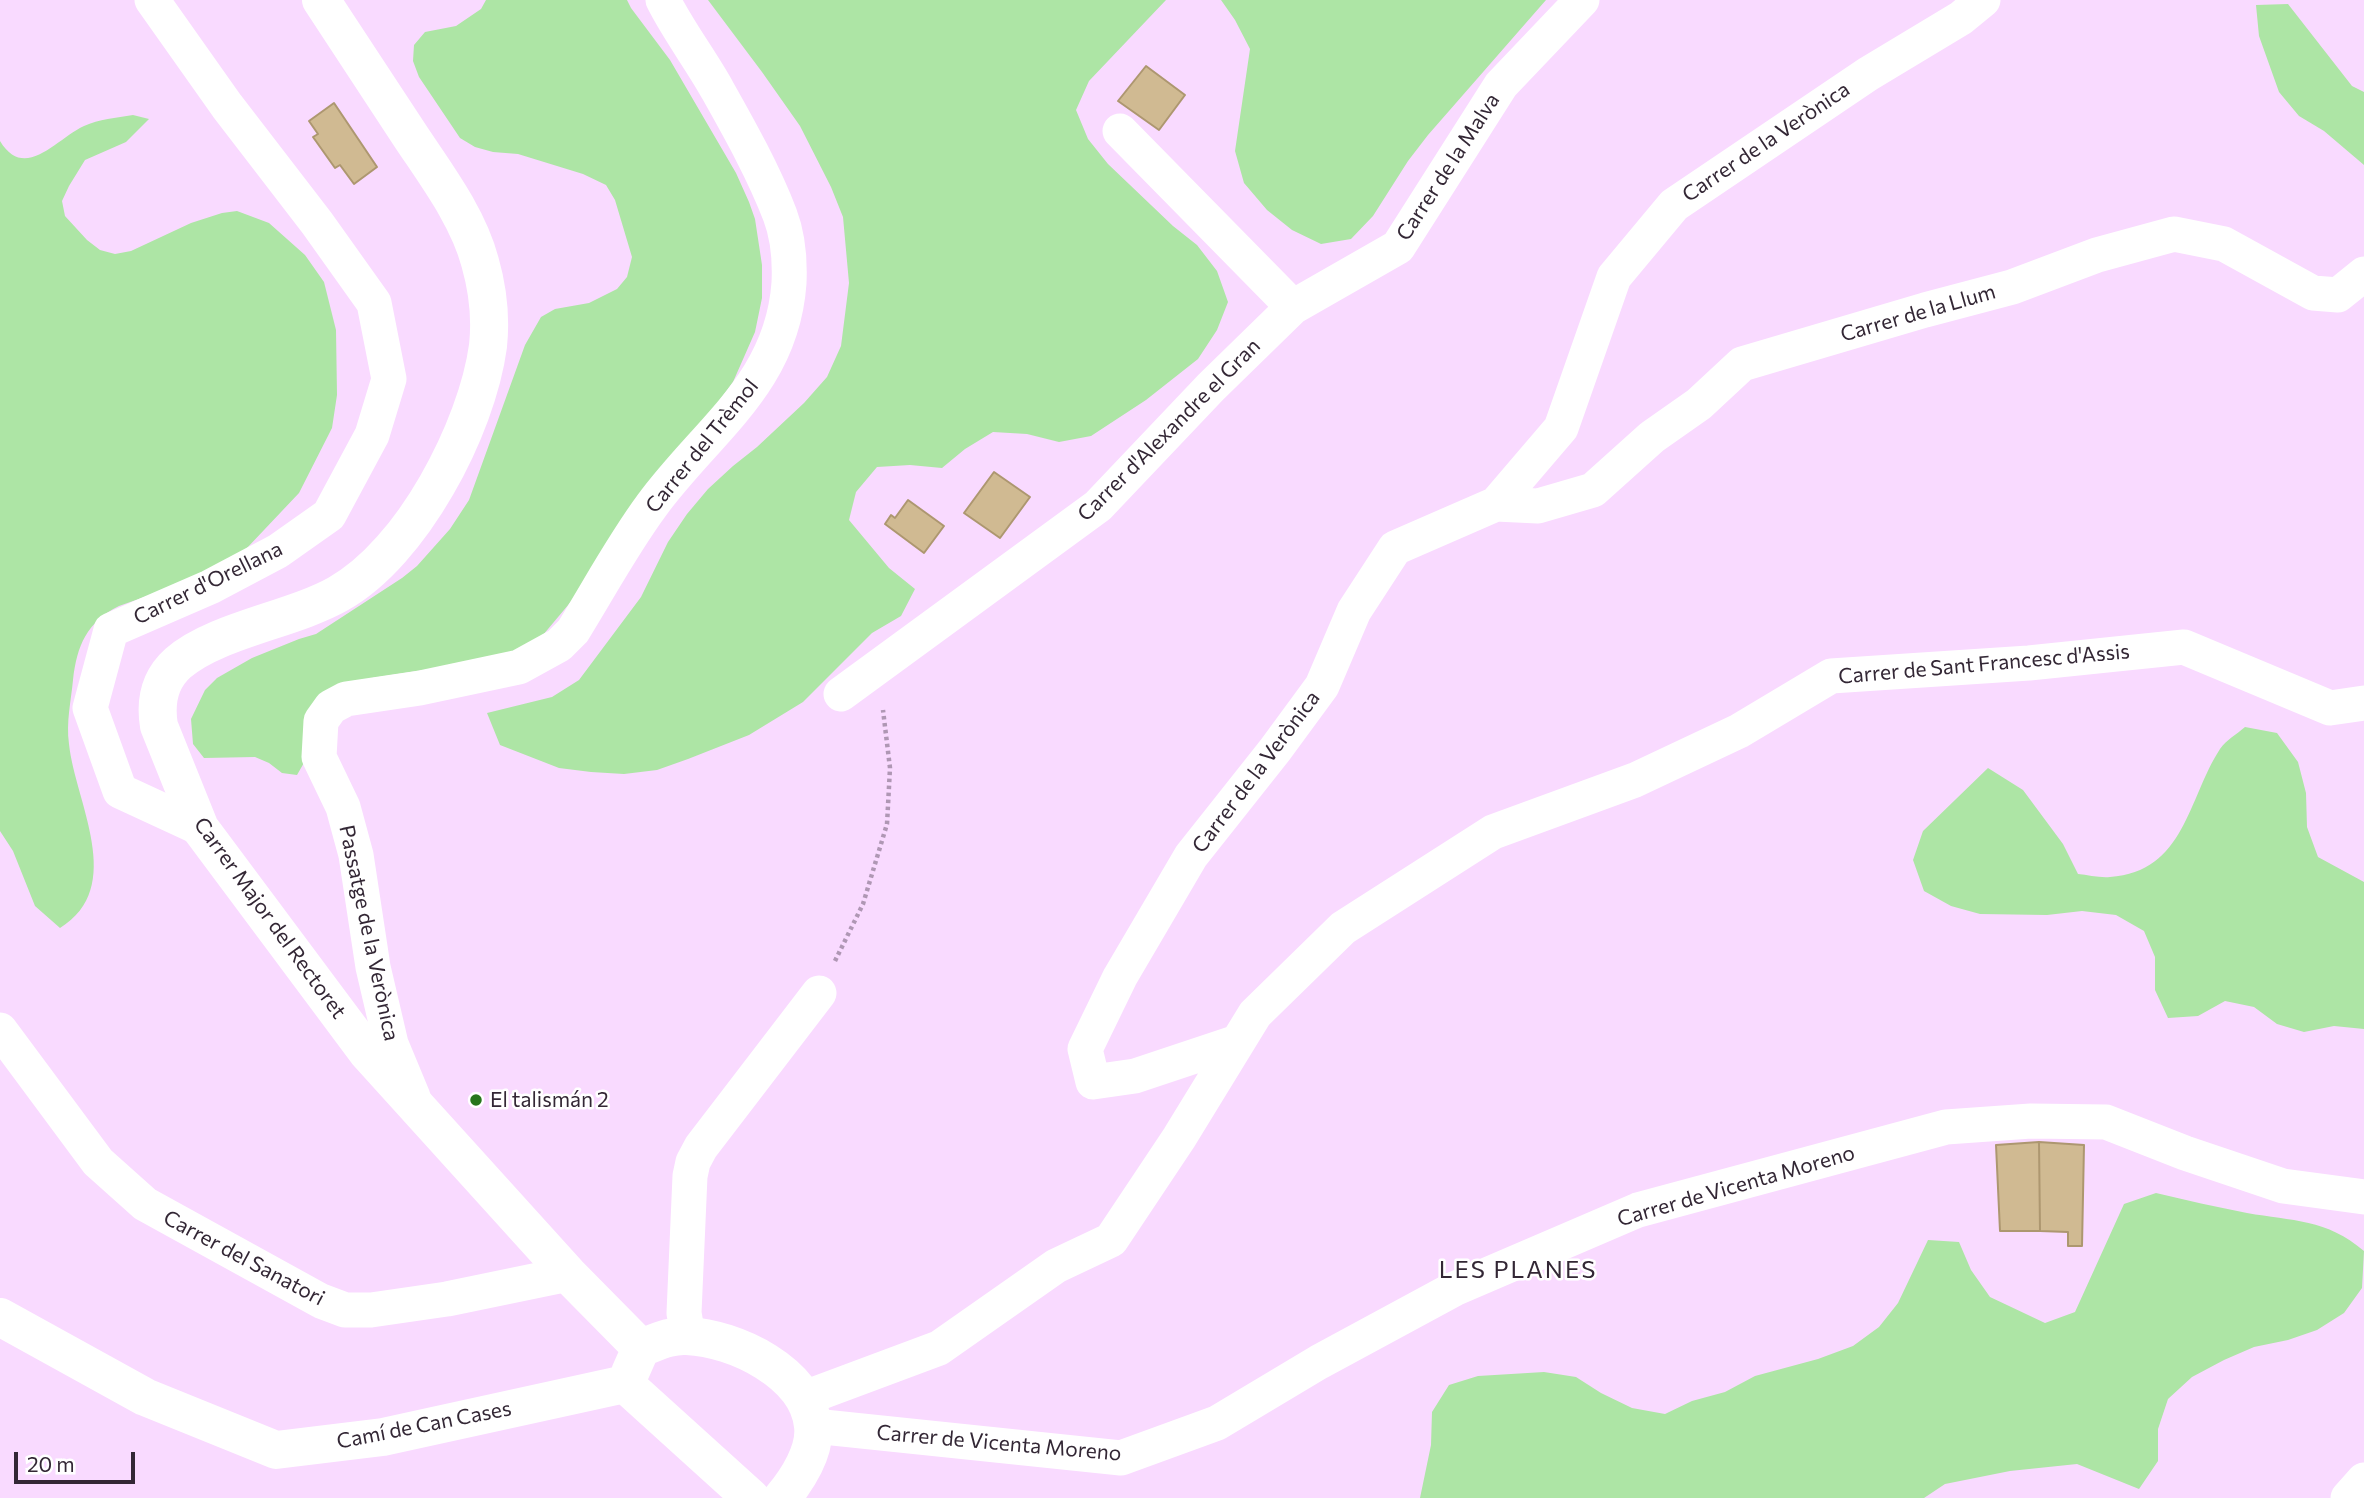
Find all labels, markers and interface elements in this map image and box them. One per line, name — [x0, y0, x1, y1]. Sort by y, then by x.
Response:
street label: Carrer de la Verònica — [1678, 77, 1854, 207]
street label: Carrer de la Malva — [1391, 89, 1505, 245]
street label: Carrer de la Llum — [1838, 279, 1998, 347]
street label: Carrer d'Alexandre el Gran — [1072, 333, 1266, 527]
street label: Carrer del Trèmol — [640, 374, 764, 518]
street label: Carrer d'Orellana — [129, 536, 287, 630]
street label: Carrer de Sant Francesc d'Assis — [1837, 639, 2131, 689]
street label: Carrer de la Verònica — [1187, 686, 1325, 858]
street label: Carrer Major del Rectoret — [189, 813, 351, 1023]
street label: Passatge de la Verònica — [334, 823, 404, 1043]
place label: El talismán 2 — [490, 1087, 609, 1113]
marker: El talismán 2 — [468, 1092, 484, 1108]
street label: Carrer de Vicenta Moreno — [1614, 1140, 1858, 1232]
street label: Carrer del Sanatori — [159, 1205, 329, 1311]
district label: LES PLANES — [1440, 1256, 1596, 1284]
street label: Camí de Can Cases — [335, 1396, 513, 1454]
street label: Carrer de Vicenta Moreno — [876, 1420, 1122, 1466]
scale bar — [18, 1438, 138, 1482]
text: 20 m — [27, 1451, 75, 1476]

